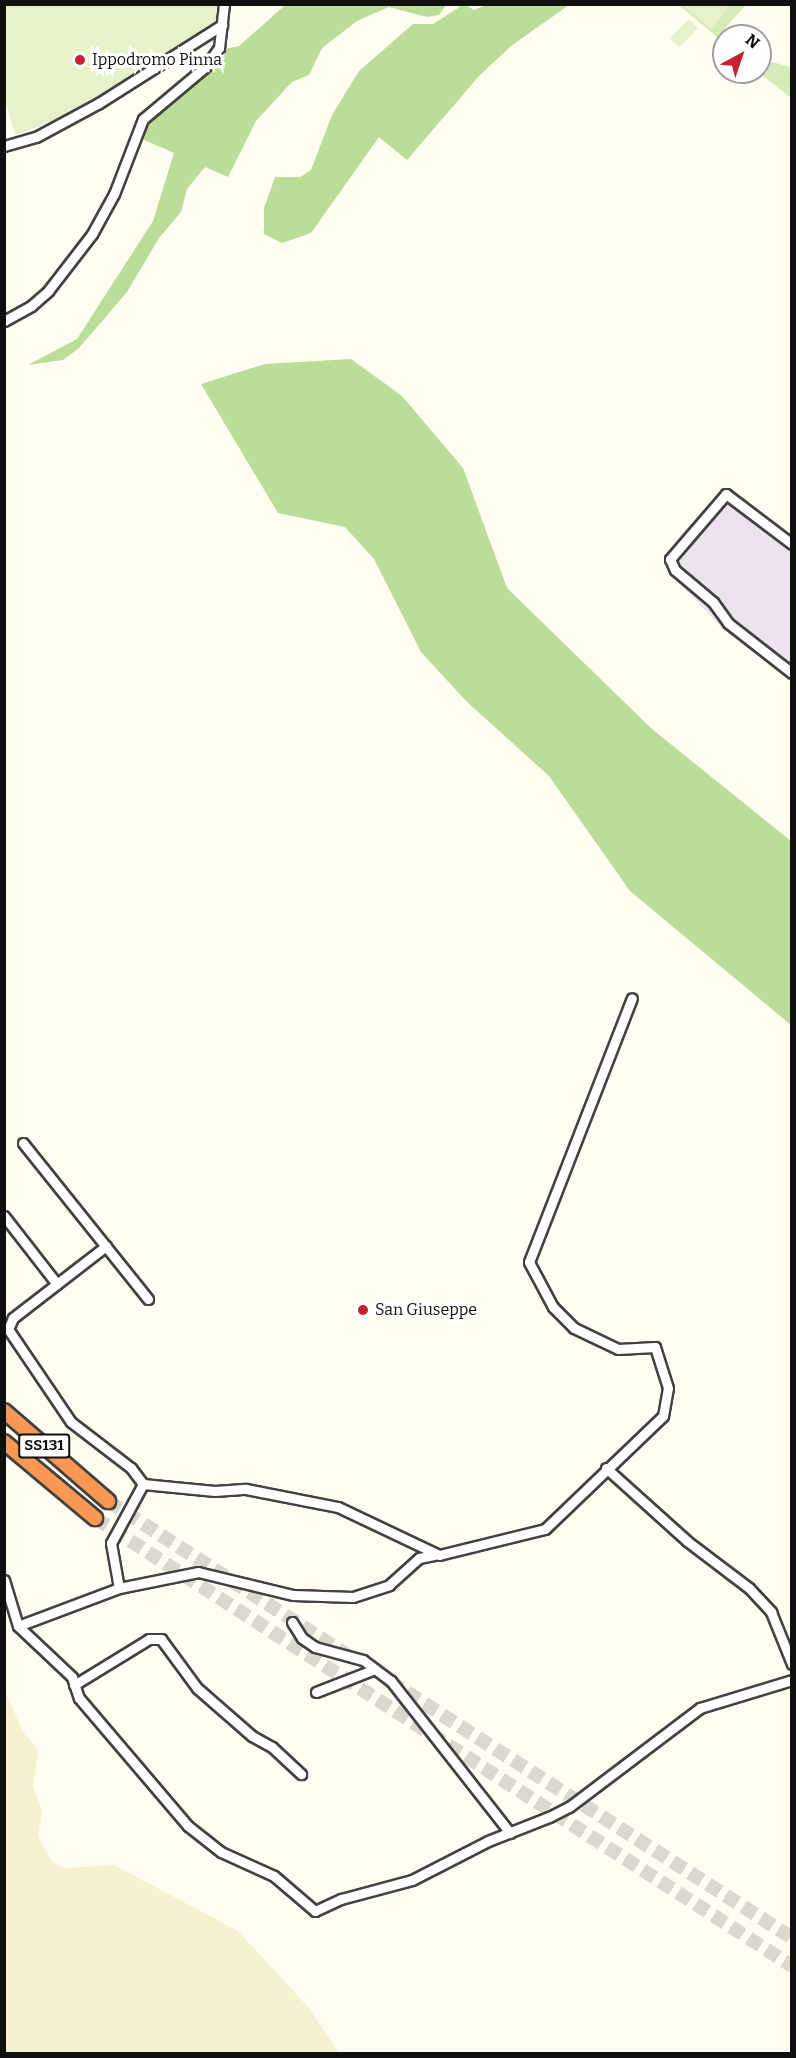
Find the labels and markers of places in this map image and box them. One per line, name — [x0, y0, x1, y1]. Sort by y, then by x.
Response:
place label: Ippodromo Pinna — [92, 50, 222, 70]
marker: Ippodromo Pinna — [73, 53, 87, 67]
place label: San Giuseppe — [375, 1300, 477, 1320]
marker: San Giuseppe — [356, 1303, 370, 1317]

